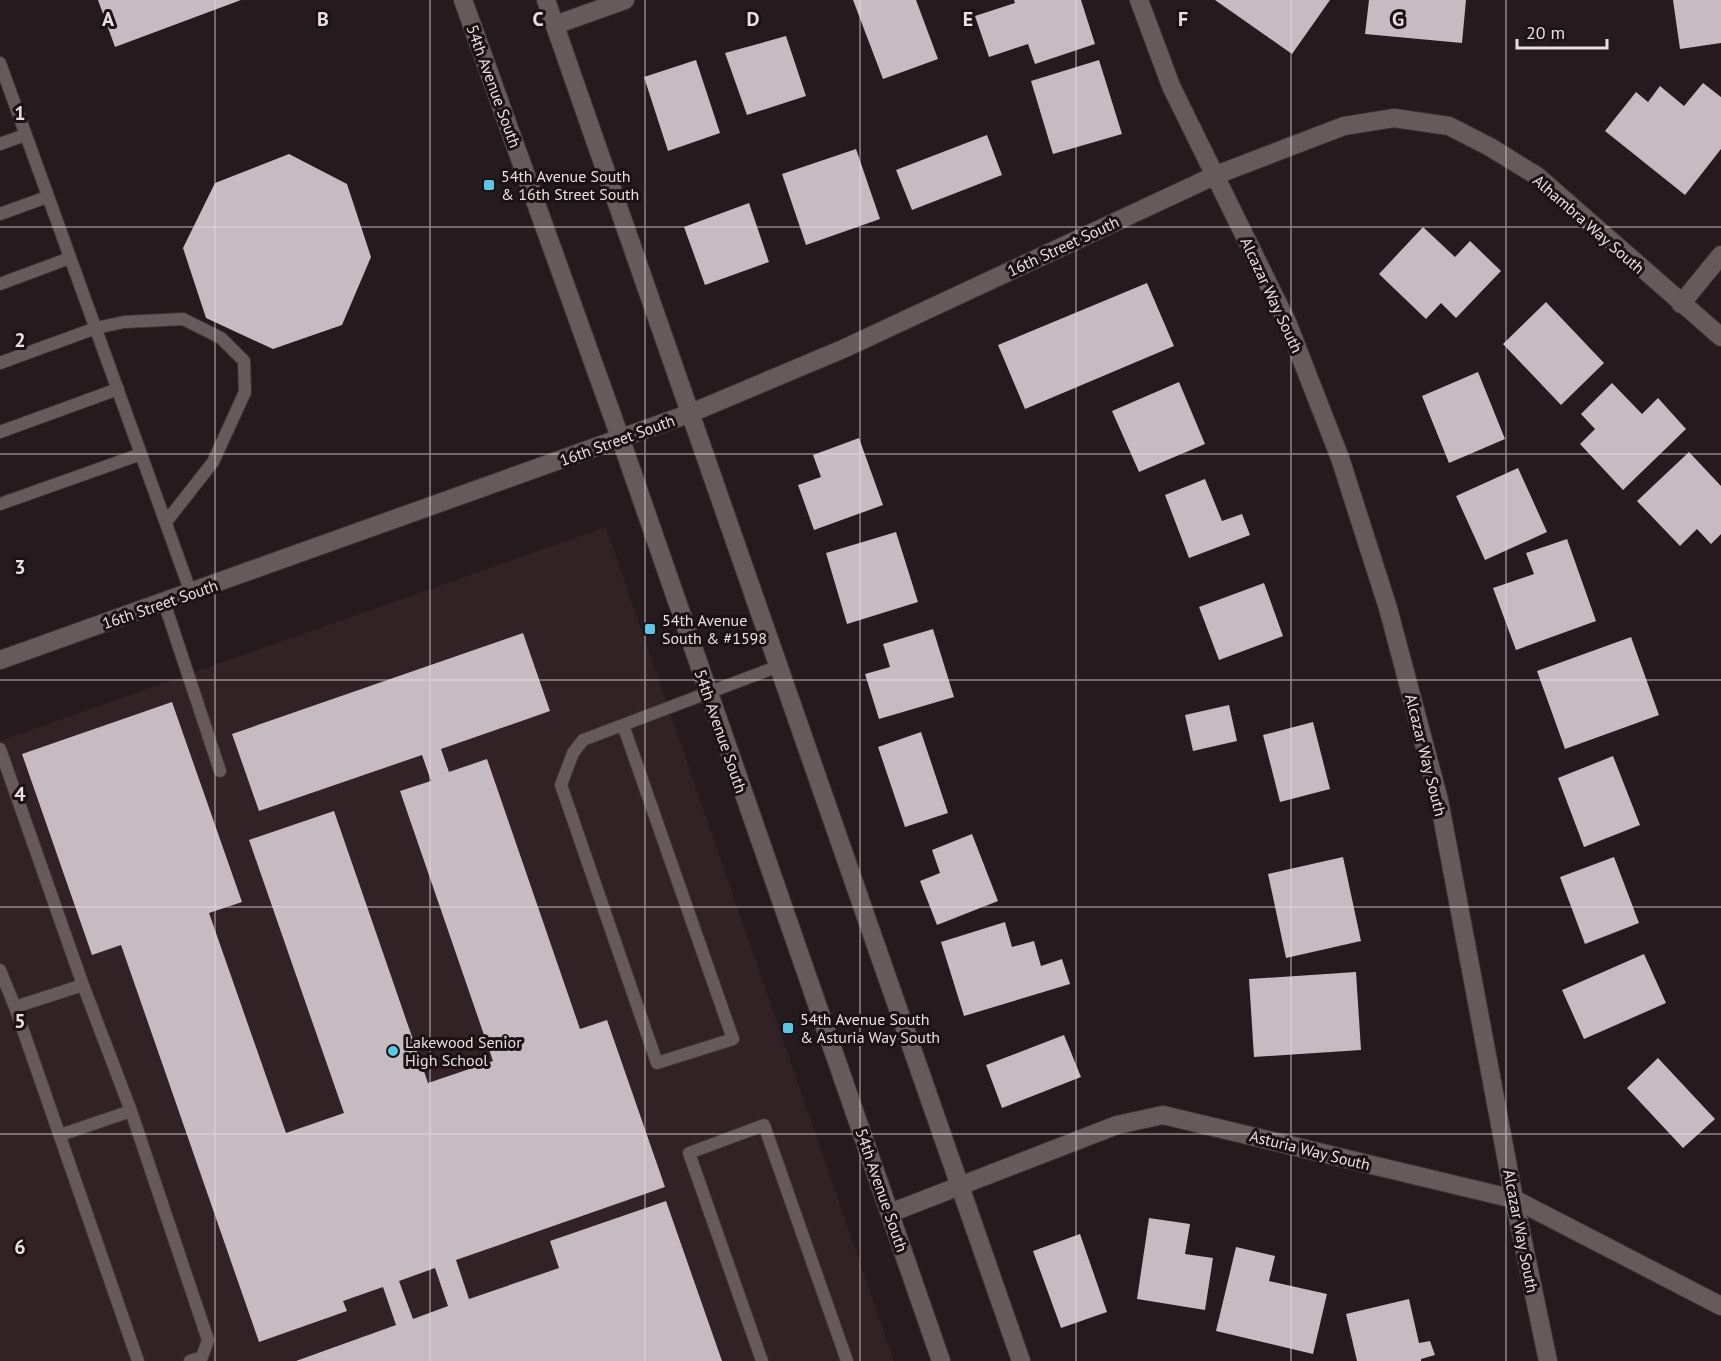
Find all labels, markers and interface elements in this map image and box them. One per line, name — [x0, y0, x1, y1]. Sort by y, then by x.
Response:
text: A — [102, 6, 115, 32]
text: B — [317, 6, 329, 32]
text: C — [532, 6, 544, 32]
text: D — [747, 6, 760, 32]
text: E — [963, 6, 973, 32]
text: F — [1178, 6, 1188, 32]
text: G — [1392, 6, 1404, 32]
scale bar — [1517, 12, 1607, 50]
text: 20 m — [1526, 21, 1565, 44]
street label: 54th Avenue South — [462, 22, 526, 150]
text: 1 — [14, 100, 26, 126]
place label: 54th Avenue South & 16th Street South — [501, 166, 639, 204]
street label: Alhambra Way South — [1529, 170, 1649, 278]
marker: 54th Avenue South & 16th Street South — [482, 178, 496, 192]
street label: 16th Street South — [1004, 211, 1122, 281]
street label: Alcazar Way South — [1236, 234, 1308, 356]
text: 2 — [14, 327, 26, 353]
street label: 16th Street South — [557, 410, 677, 470]
text: 3 — [14, 554, 26, 580]
street label: 16th Street South — [100, 575, 220, 633]
place label: 54th Avenue South & #1598 — [662, 610, 767, 648]
marker: 54th Avenue South & #1598 — [643, 622, 657, 636]
street label: 54th Avenue South — [690, 667, 752, 795]
street label: Alcazar Way South — [1401, 692, 1451, 818]
text: 4 — [14, 781, 26, 807]
text: 5 — [14, 1008, 26, 1034]
place label: 54th Avenue South & Asturia Way South — [800, 1009, 940, 1047]
marker: 54th Avenue South & Asturia Way South — [781, 1021, 795, 1035]
place label: Lakewood Senior High School — [405, 1032, 522, 1070]
marker: Lakewood Senior High School — [386, 1044, 400, 1058]
street label: Asturia Way South — [1248, 1125, 1372, 1175]
street label: 54th Avenue South — [851, 1126, 913, 1254]
street label: Alcazar Way South — [1499, 1168, 1543, 1294]
text: 6 — [14, 1234, 26, 1260]

